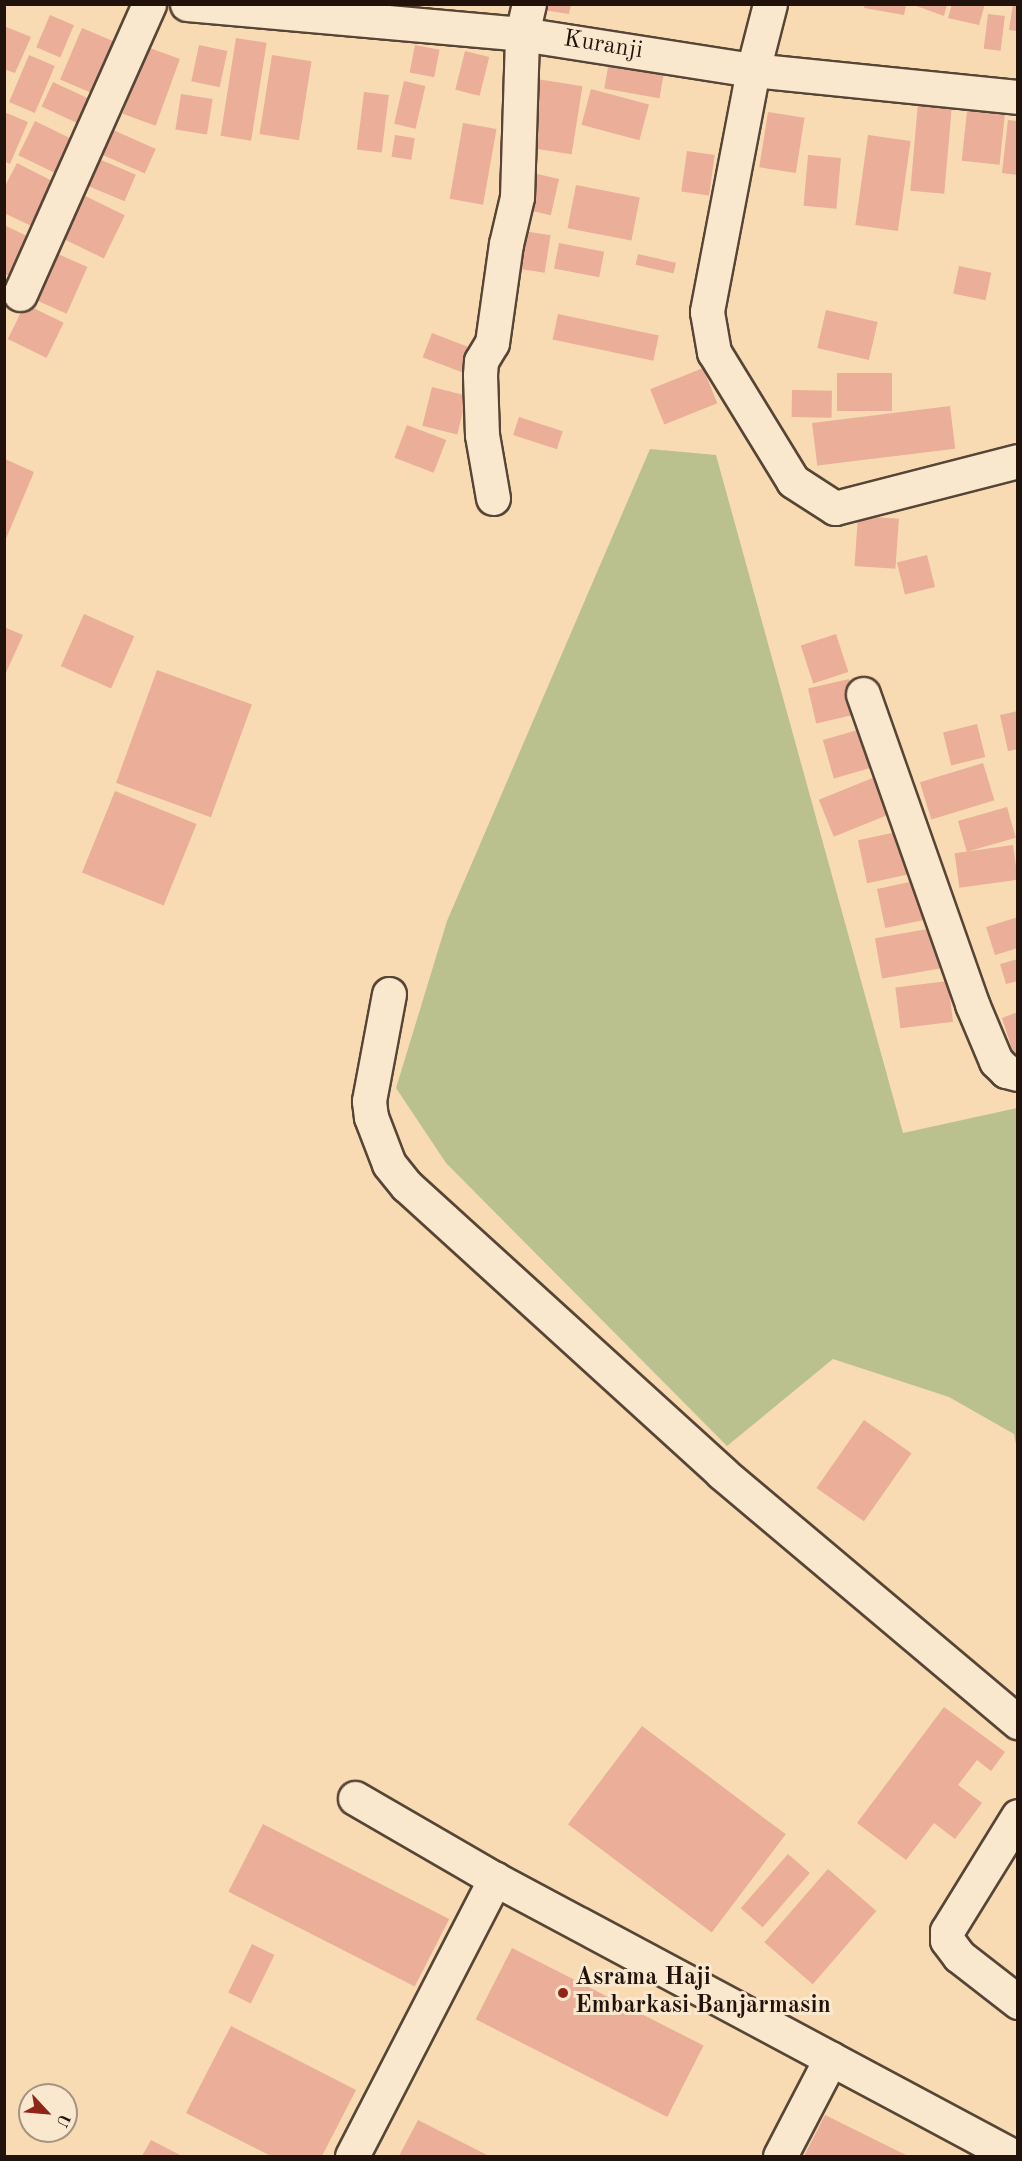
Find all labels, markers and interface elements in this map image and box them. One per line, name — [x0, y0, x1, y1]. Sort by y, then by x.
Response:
street label: Kuranji — [561, 26, 645, 66]
place label: Asrama Haji Embarkasi Banjarmasin — [575, 1965, 831, 2021]
marker: Asrama Haji Embarkasi Banjarmasin — [556, 1986, 570, 2000]
north arrow — [18, 2083, 78, 2143]
text: U — [52, 2111, 72, 2129]

